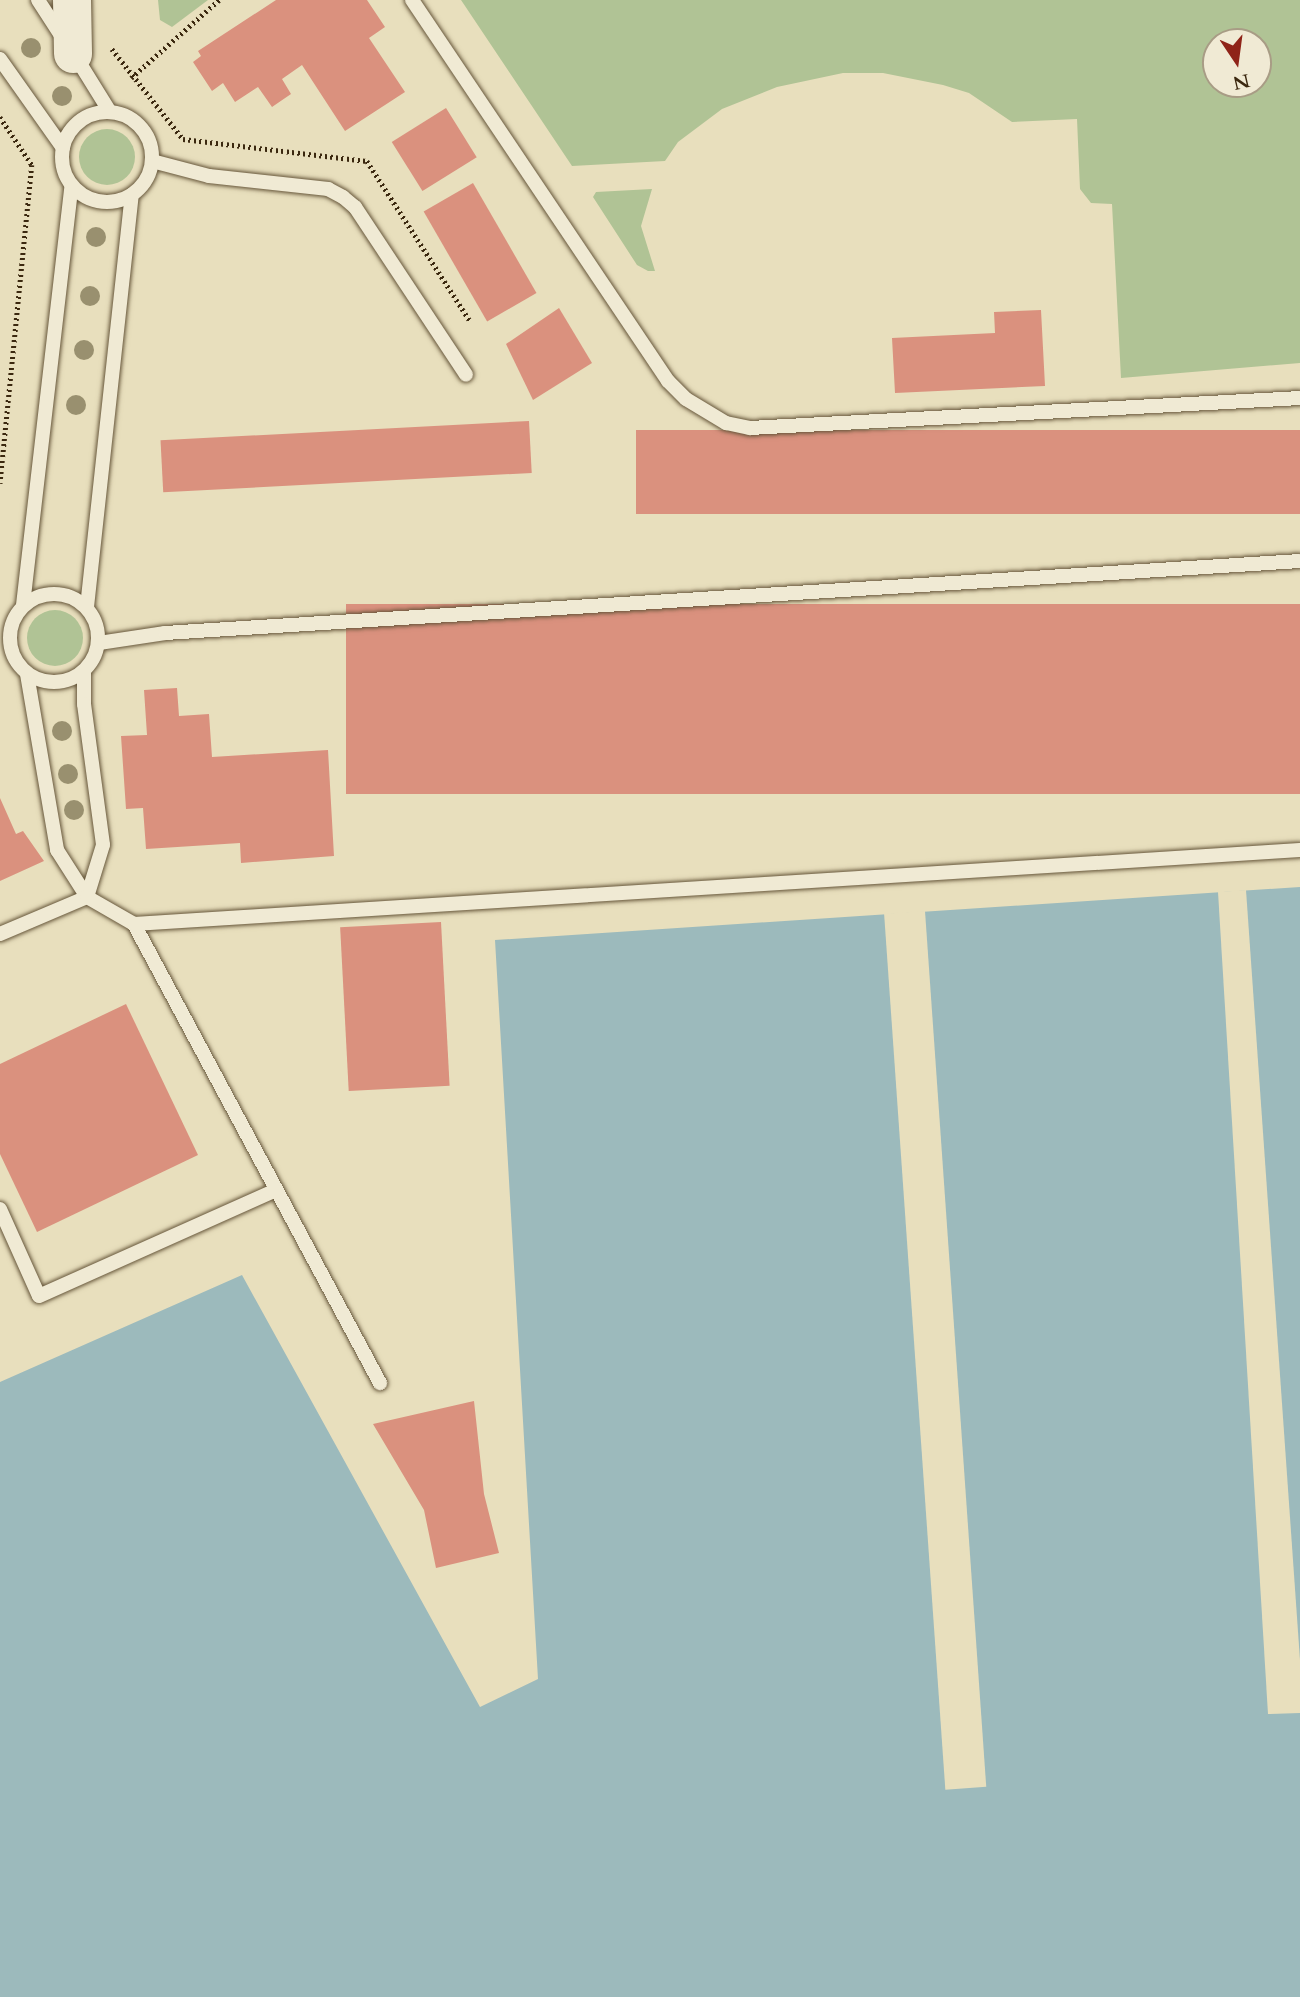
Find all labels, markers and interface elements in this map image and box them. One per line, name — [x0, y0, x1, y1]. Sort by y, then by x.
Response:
north arrow — [1202, 28, 1272, 98]
text: N — [1230, 67, 1252, 96]

